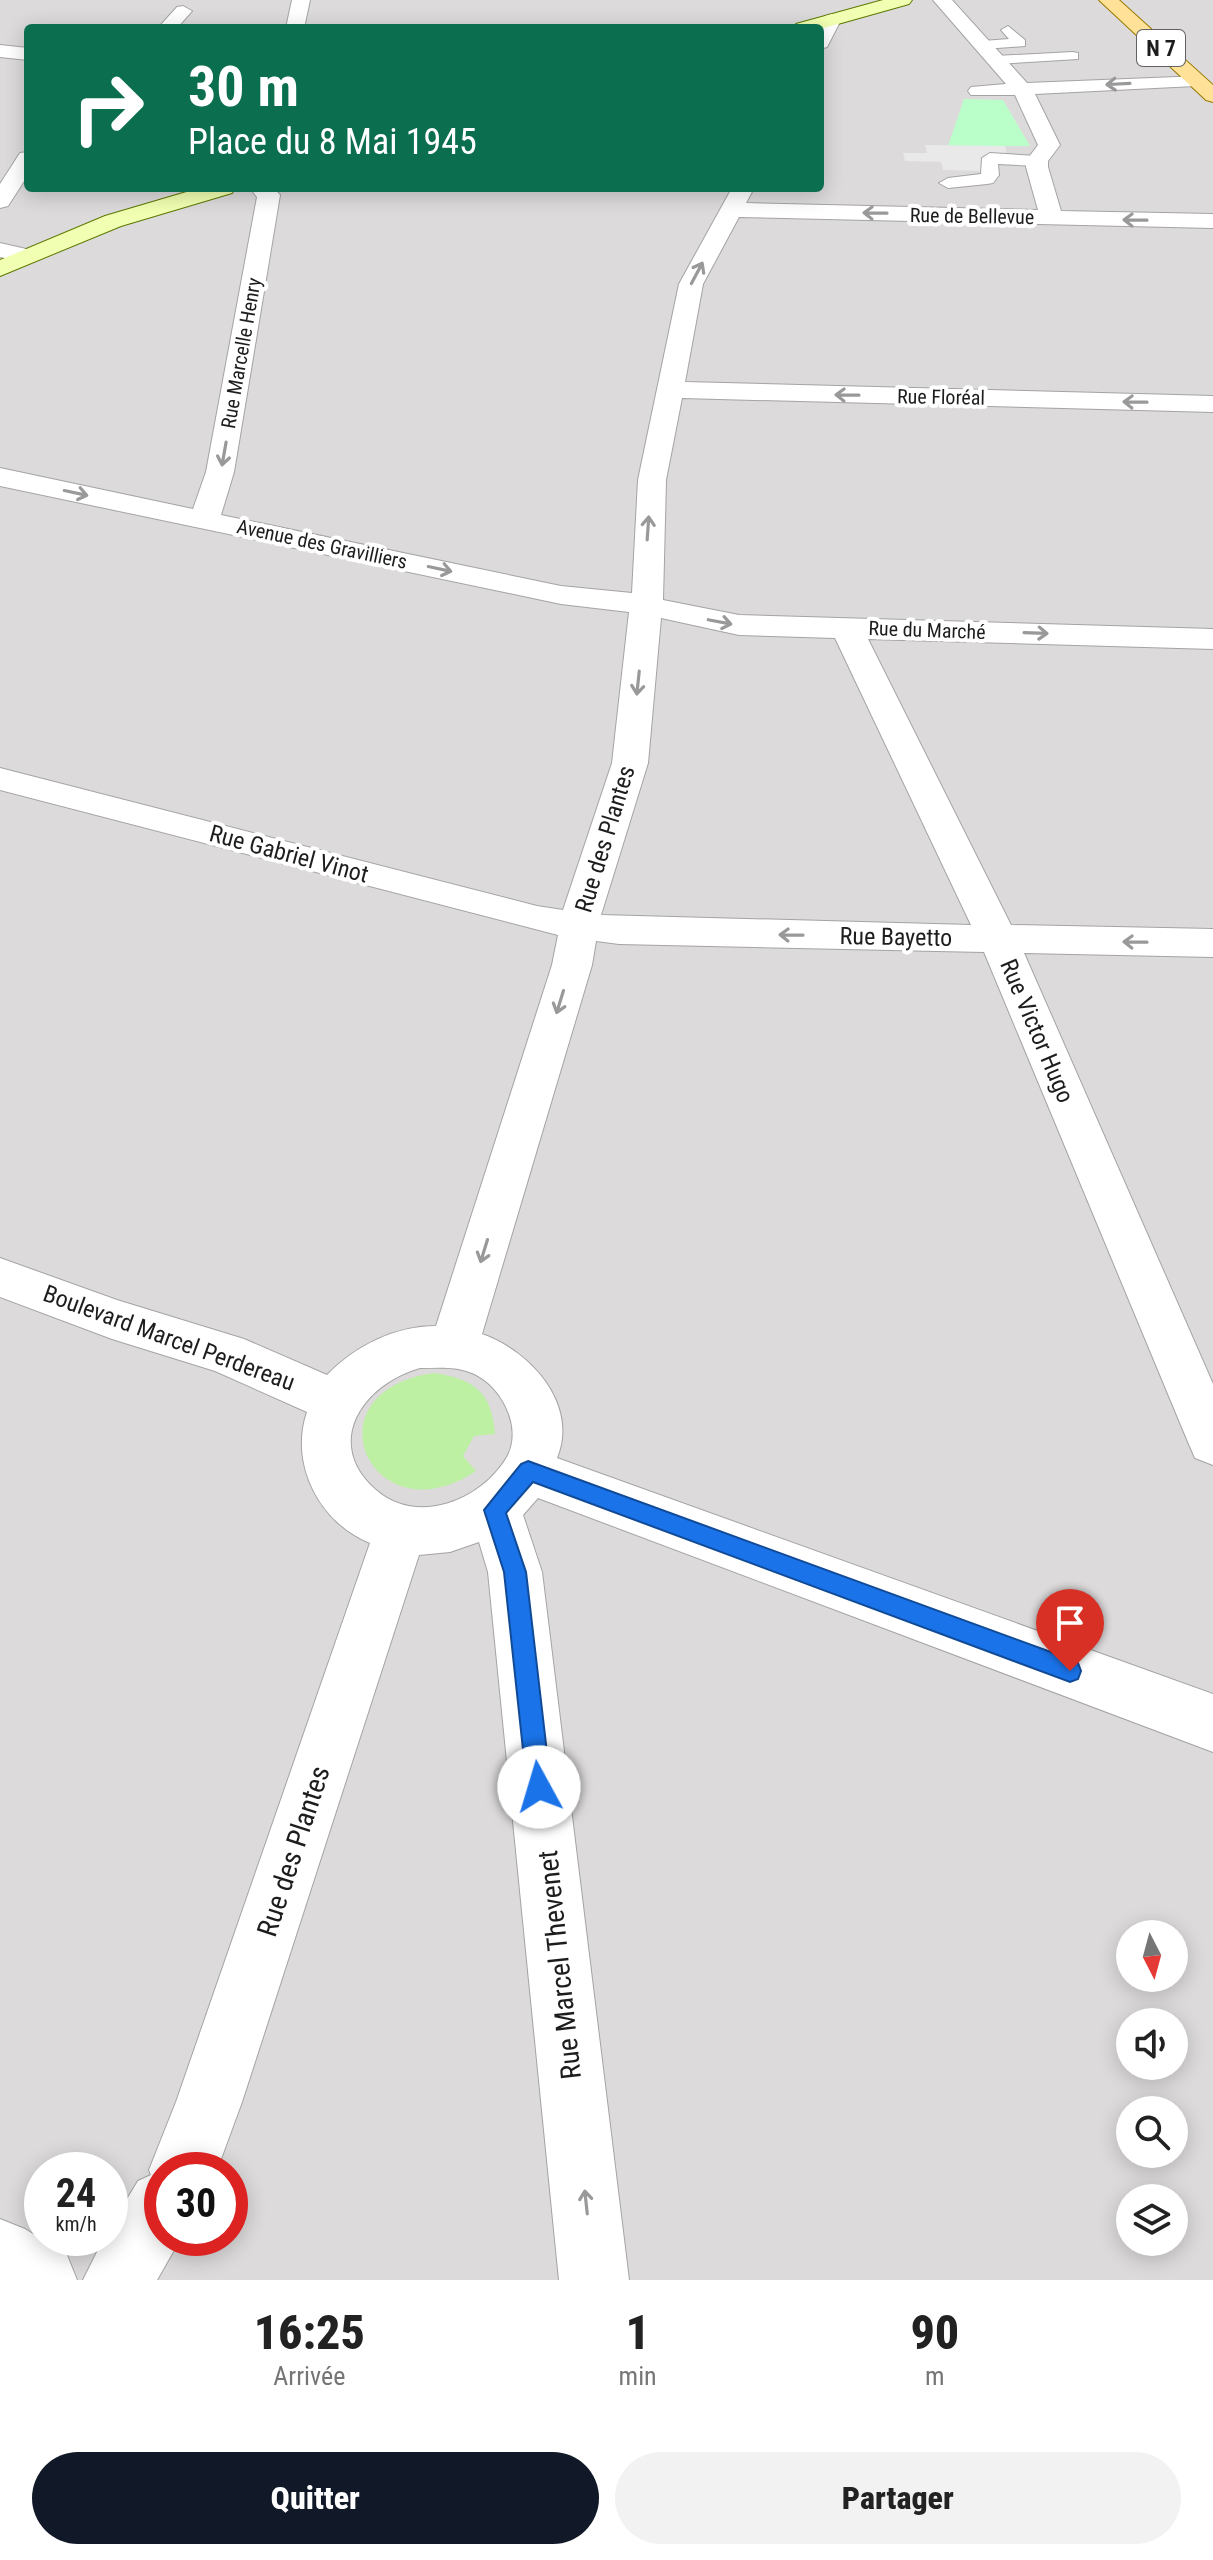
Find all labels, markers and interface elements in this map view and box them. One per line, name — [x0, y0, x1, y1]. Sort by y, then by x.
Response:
road number: N 7 — [1137, 30, 1185, 66]
text: 30 m — [188, 54, 299, 120]
icon: right — [56, 56, 160, 160]
one-way arrow — [1105, 77, 1132, 92]
text: Place du 8 Mai 1945 — [188, 121, 477, 163]
street label: Rue de Bellevue — [910, 203, 1034, 229]
one-way arrow — [862, 206, 889, 221]
one-way arrow — [1122, 212, 1149, 227]
one-way arrow — [690, 262, 705, 286]
street label: Rue Marcelle Henry — [216, 276, 266, 430]
street label: Rue Floréal — [897, 384, 985, 410]
one-way arrow — [834, 387, 861, 402]
one-way arrow — [1122, 394, 1149, 410]
one-way arrow — [215, 441, 230, 467]
one-way arrow — [63, 486, 89, 501]
street label: Avenue des Gravilliers — [235, 514, 409, 574]
one-way arrow — [641, 515, 656, 542]
one-way arrow — [427, 562, 453, 577]
one-way arrow — [707, 615, 732, 630]
street label: Rue du Marché — [868, 616, 986, 644]
one-way arrow — [1022, 625, 1049, 640]
one-way arrow — [630, 669, 645, 696]
street label: Rue des Plantes — [569, 762, 641, 916]
street label: Rue Gabriel Vinot — [206, 819, 372, 889]
street label: Rue Bayetto — [839, 922, 953, 952]
one-way arrow — [778, 927, 805, 942]
one-way arrow — [1122, 934, 1149, 949]
street label: Rue Victor Hugo — [994, 955, 1080, 1107]
one-way arrow — [552, 989, 567, 1015]
one-way arrow — [475, 1238, 490, 1263]
street label: Boulevard Marcel Perdereau — [39, 1279, 299, 1397]
pin — [1036, 1589, 1104, 1671]
icon: arrive — [1048, 1601, 1092, 1645]
position arrow — [497, 1745, 581, 1829]
street label: Rue des Plantes — [250, 1762, 337, 1941]
street label: Rue Marcel Thevenet — [531, 1849, 588, 2081]
north arrow — [1116, 1920, 1188, 1992]
map controls — [1116, 1920, 1188, 2256]
button: sound — [1116, 2008, 1188, 2080]
button: search — [1116, 2096, 1188, 2168]
speed limit sign: 30 — [144, 2152, 248, 2256]
text: 24 — [56, 2170, 96, 2217]
button: layers — [1116, 2184, 1188, 2256]
one-way arrow — [578, 2190, 593, 2216]
text: km/h — [55, 2212, 97, 2236]
text: 16:25 — [254, 2304, 365, 2361]
text: 1 — [625, 2304, 650, 2361]
text: 90 — [910, 2304, 959, 2361]
text: Arrivée — [273, 2361, 345, 2391]
text: min — [619, 2361, 657, 2391]
text: m — [925, 2361, 945, 2391]
button: Quitter — [32, 2452, 599, 2544]
button: Partager — [615, 2452, 1181, 2544]

